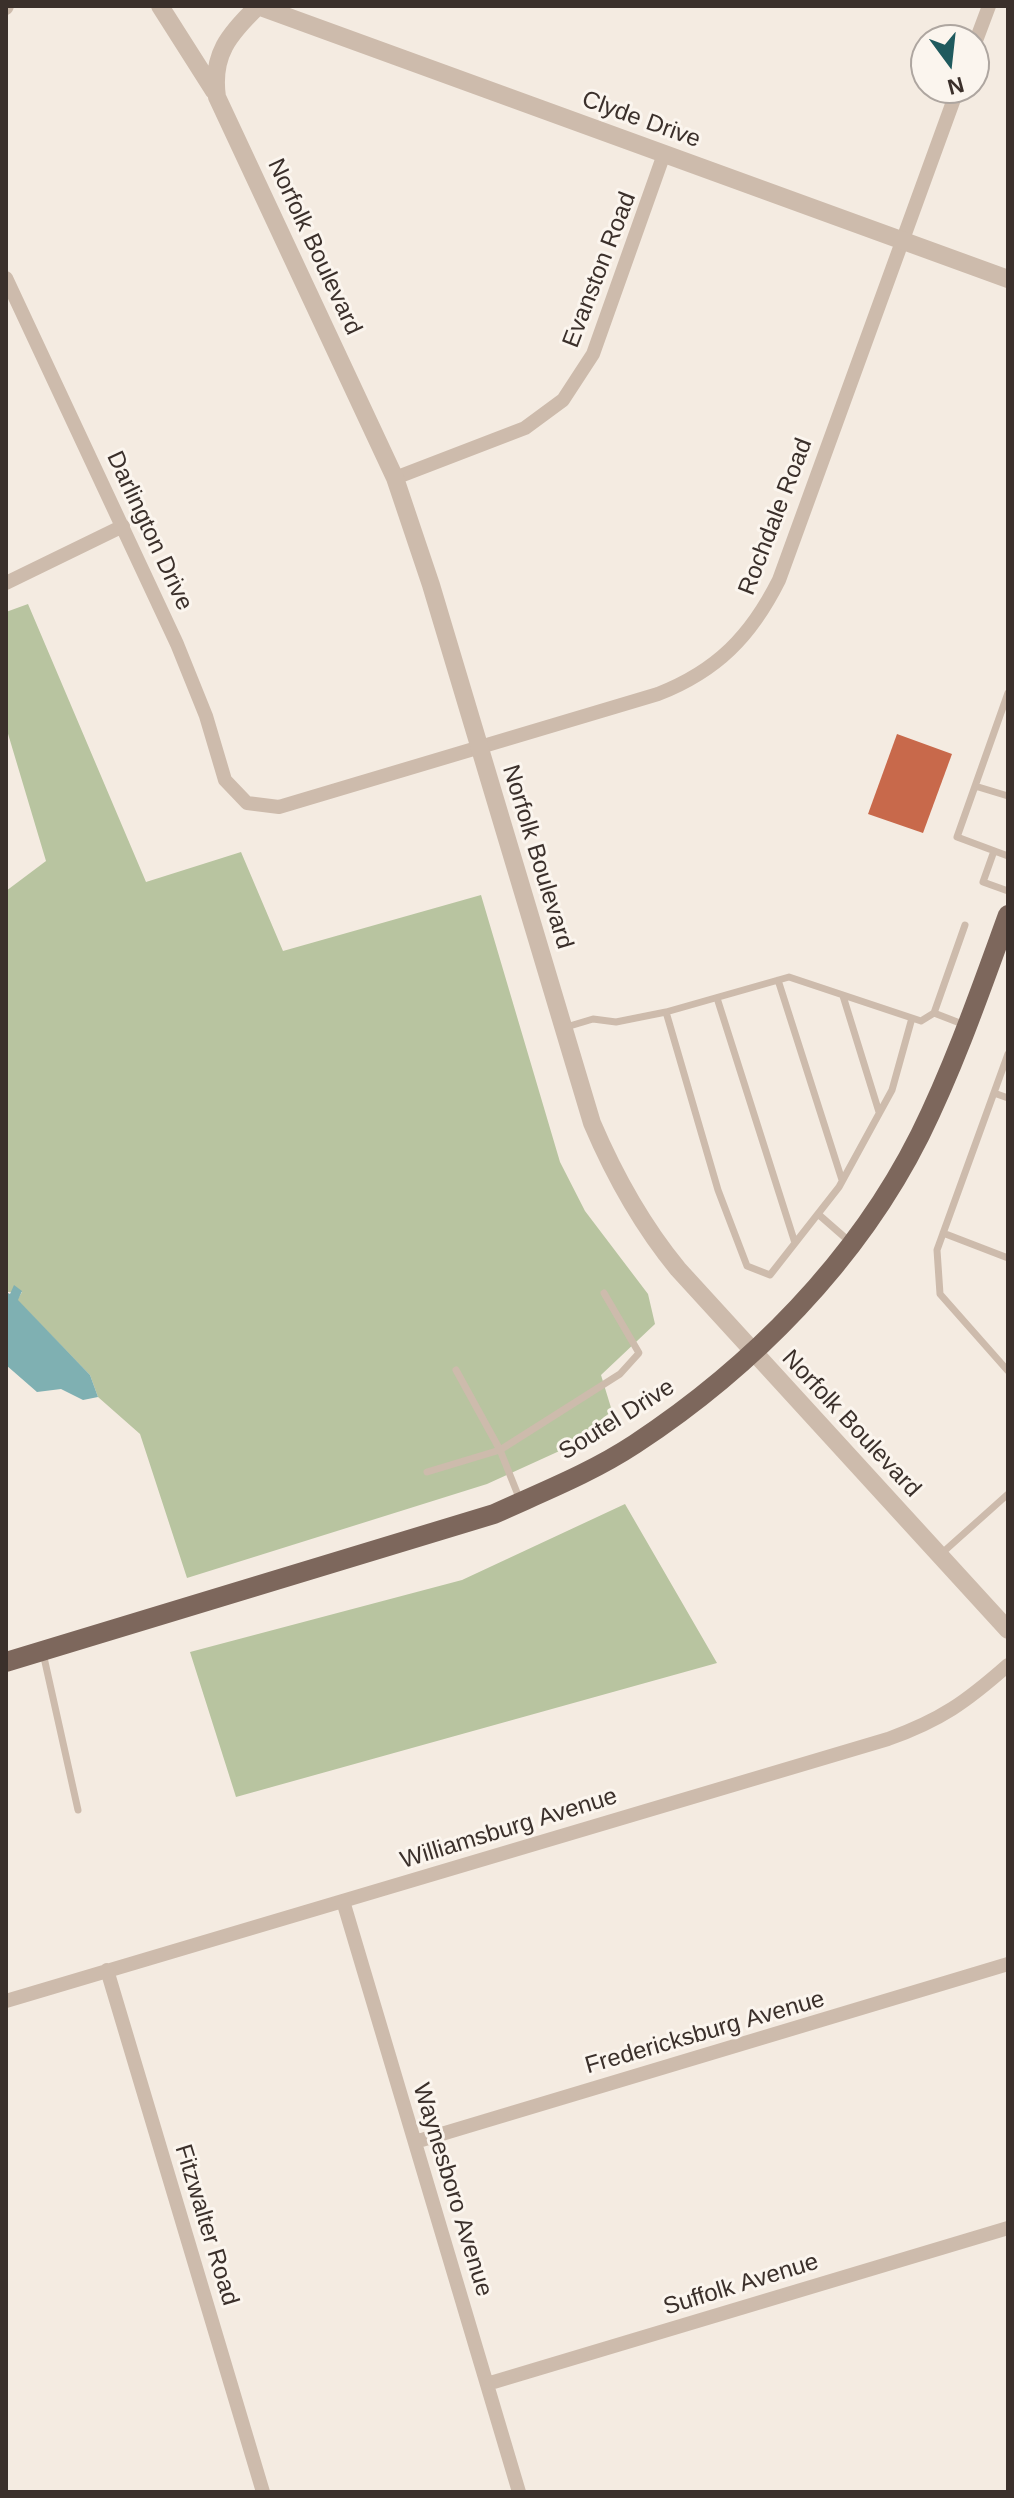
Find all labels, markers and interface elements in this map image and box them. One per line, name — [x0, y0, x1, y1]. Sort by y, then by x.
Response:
north arrow — [910, 24, 990, 104]
text: N — [945, 72, 967, 100]
street label: Clyde Drive — [578, 85, 704, 155]
street label: Norfolk Boulevard — [261, 154, 367, 340]
street label: Evanston Road — [557, 188, 643, 352]
street label: Rochdale Road — [733, 435, 819, 599]
street label: Darlington Drive — [100, 447, 198, 615]
street label: Norfolk Boulevard — [495, 762, 579, 952]
street label: Norfolk Boulevard — [775, 1344, 927, 1504]
street label: Soutel Drive — [554, 1373, 680, 1467]
street label: Williamsburg Avenue — [397, 1782, 621, 1876]
street label: Fredericksburg Avenue — [582, 1985, 828, 2081]
street label: Waynesboro Avenue — [406, 2080, 498, 2300]
street label: Fitzwalter Road — [168, 2141, 244, 2309]
street label: Suffolk Avenue — [660, 2248, 822, 2322]

